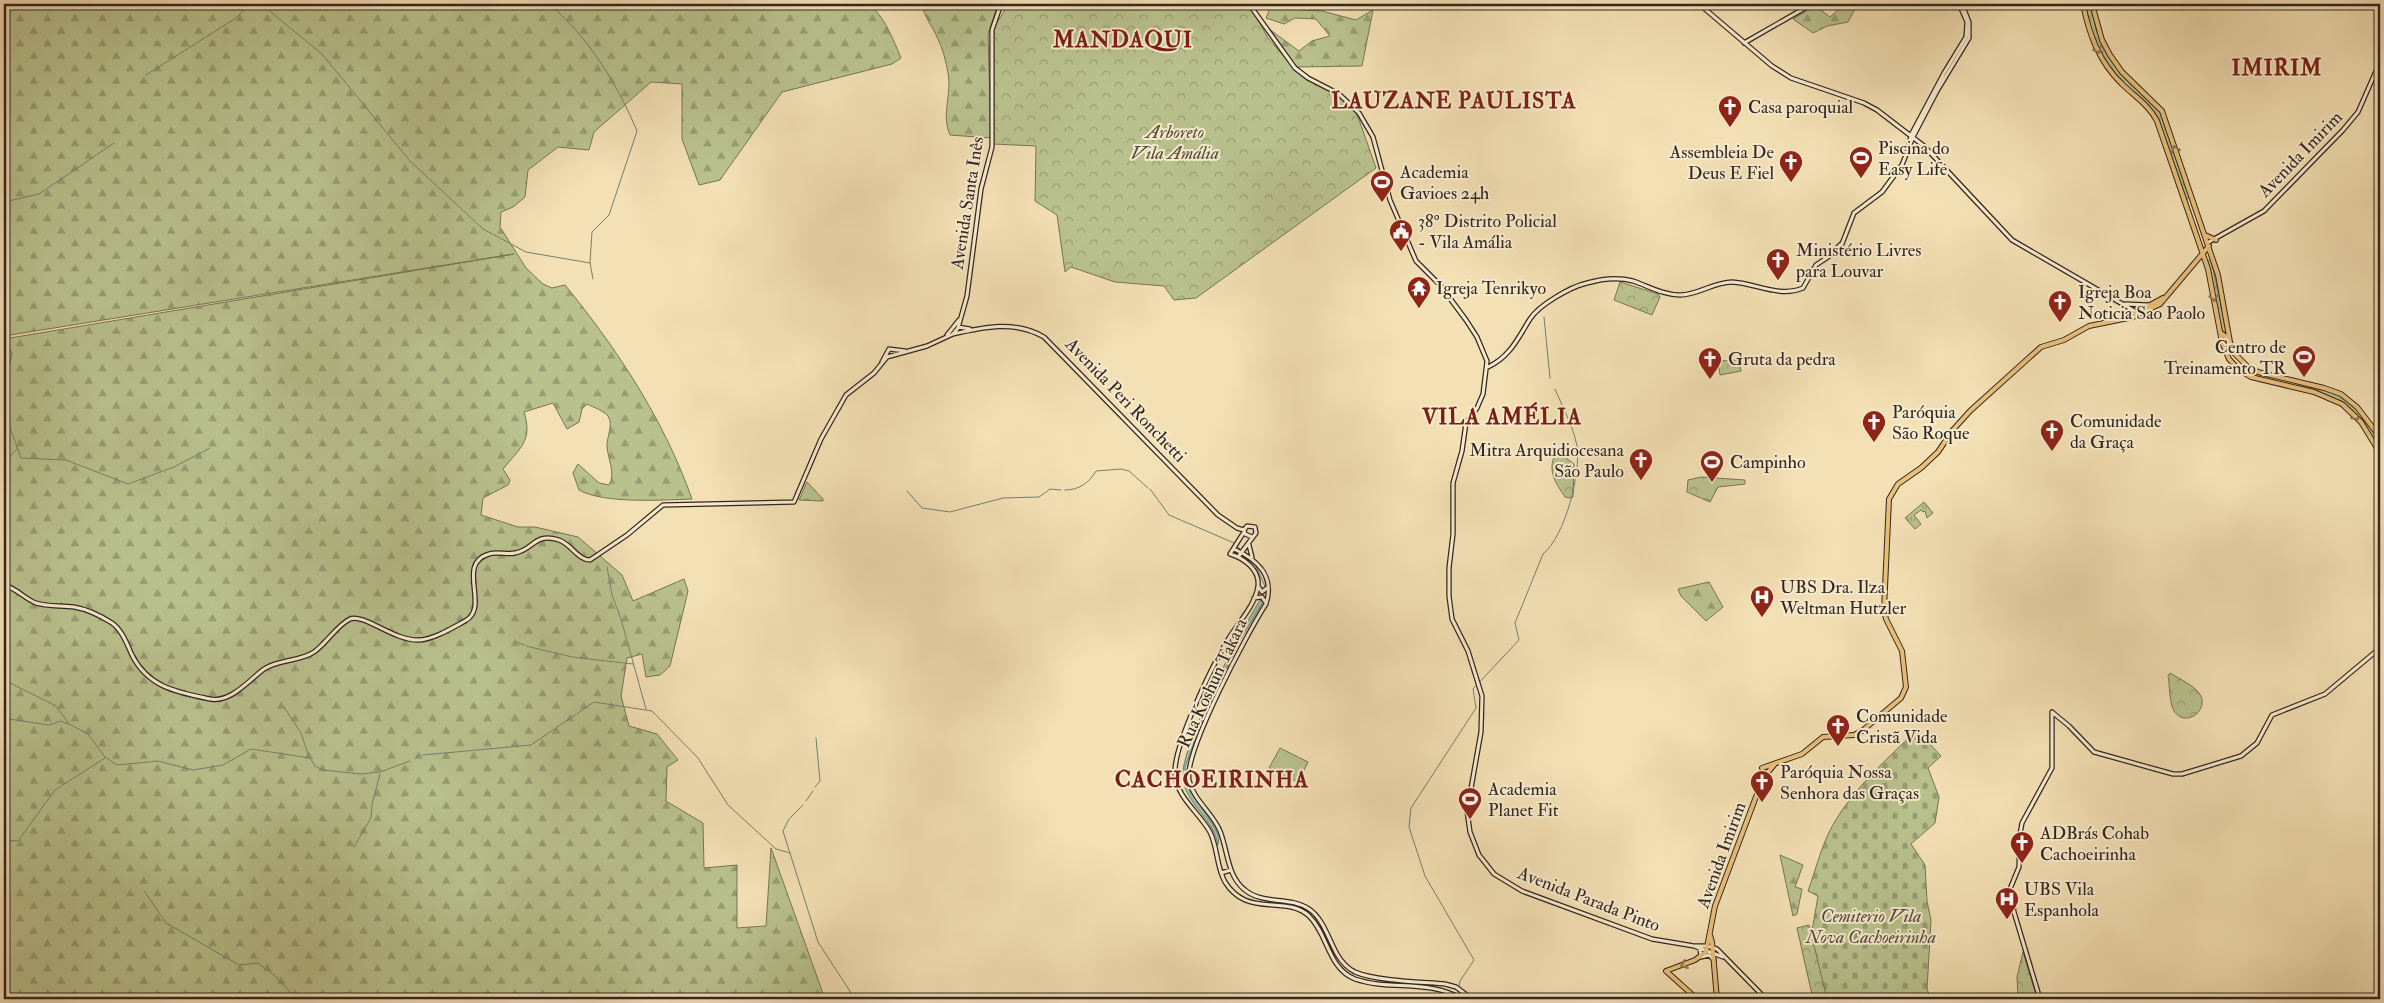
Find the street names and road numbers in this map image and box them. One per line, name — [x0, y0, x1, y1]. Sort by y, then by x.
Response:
street label: Avenida Imirim — [2253, 106, 2347, 203]
street label: Avenida Santa Inês — [945, 135, 989, 272]
street label: Avenida Peri Ronchetti — [1060, 333, 1191, 468]
street label: Rua Koshun Takara — [1172, 614, 1253, 752]
street label: Avenida Imirim — [1691, 799, 1751, 912]
street label: Avenida Parada Pinto — [1513, 861, 1664, 937]

